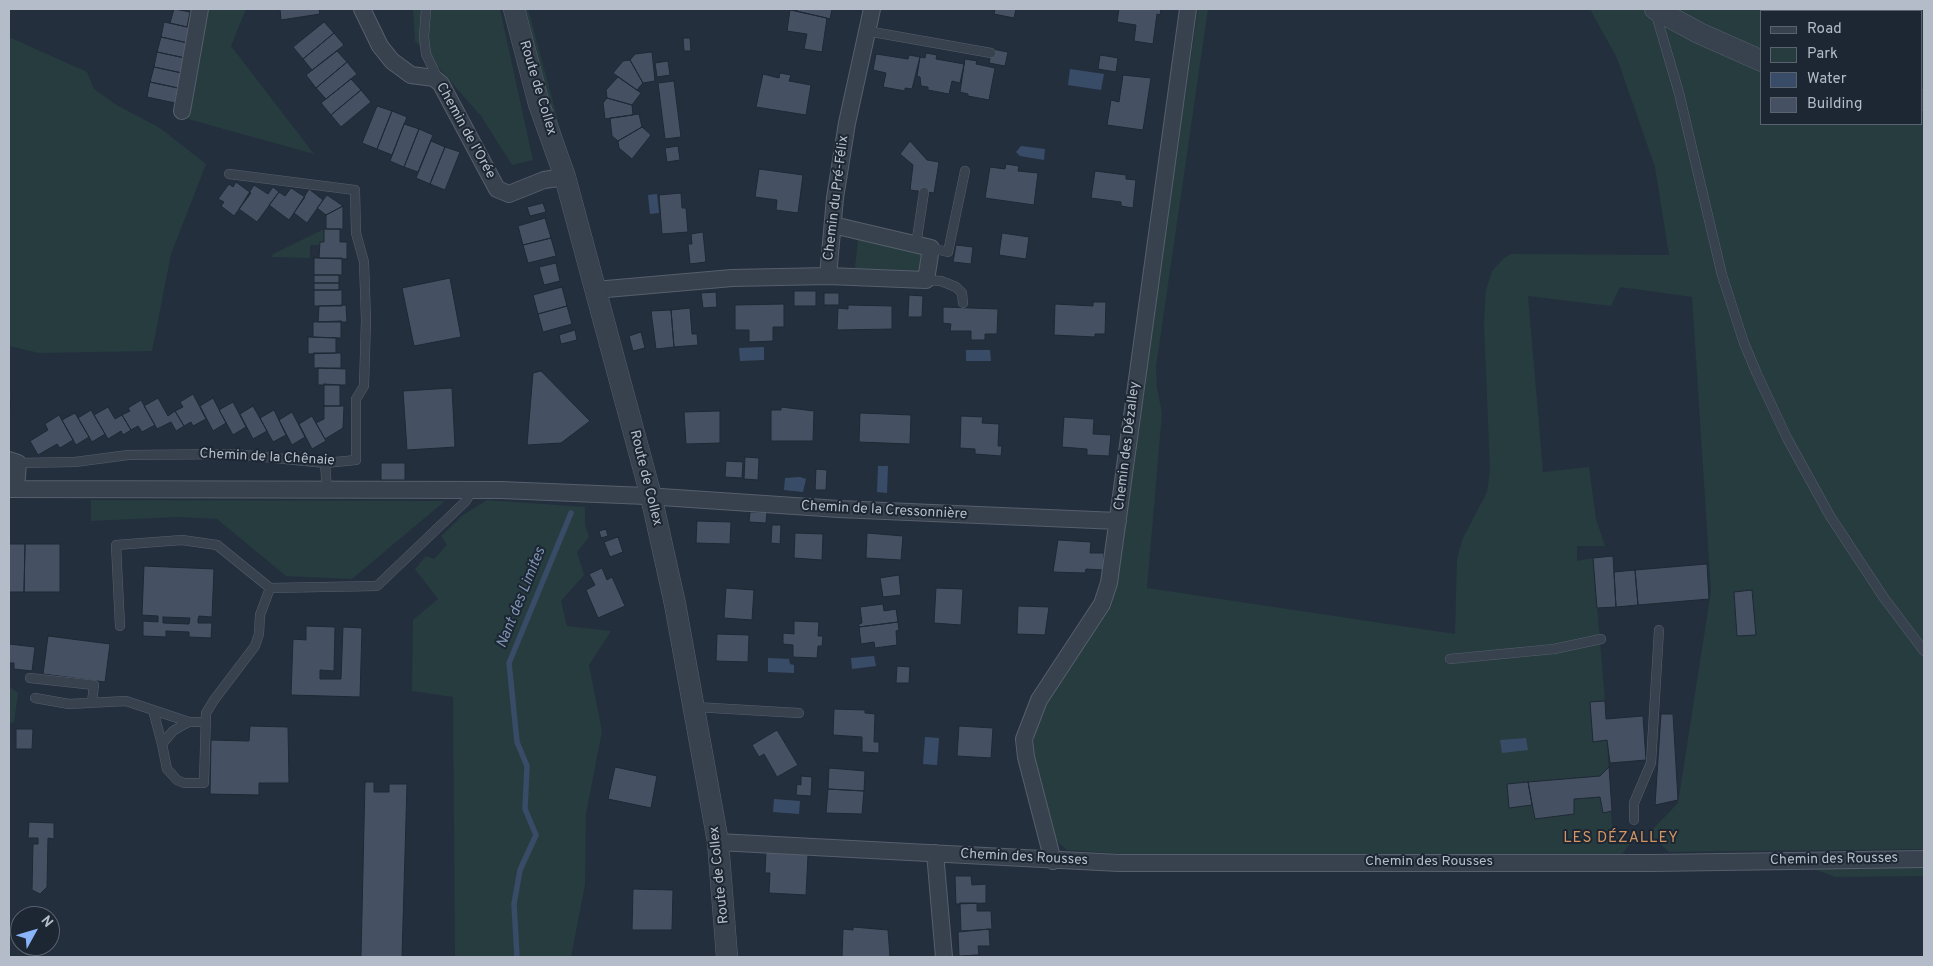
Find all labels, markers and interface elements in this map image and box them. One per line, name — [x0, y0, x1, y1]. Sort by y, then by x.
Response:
legend — [1760, 10, 1923, 125]
text: Road — [1807, 20, 1842, 39]
street label: Route de Collex — [515, 39, 559, 137]
text: Park — [1807, 45, 1838, 64]
text: Water — [1807, 70, 1846, 89]
street label: Chemin de l'Orée — [432, 80, 498, 182]
text: Building — [1807, 95, 1862, 114]
street label: Chemin du Pré-Félix — [821, 134, 853, 262]
street label: Chemin des Dézalley — [1112, 381, 1144, 511]
street label: Route de Collex — [625, 428, 665, 528]
street label: Chemin de la Chênaie — [199, 446, 335, 470]
street label: Chemin de la Cressonnière — [800, 498, 968, 524]
water label: Nant des Limites — [494, 545, 550, 651]
street label: Route de Collex — [707, 825, 733, 925]
district label: LES DÉZALLEY — [1562, 830, 1680, 848]
street label: Chemin des Rousses — [960, 846, 1088, 870]
street label: Chemin des Rousses — [1770, 850, 1898, 870]
street label: Chemin des Rousses — [1365, 854, 1493, 870]
north arrow — [10, 906, 60, 956]
text: N — [36, 913, 56, 931]

